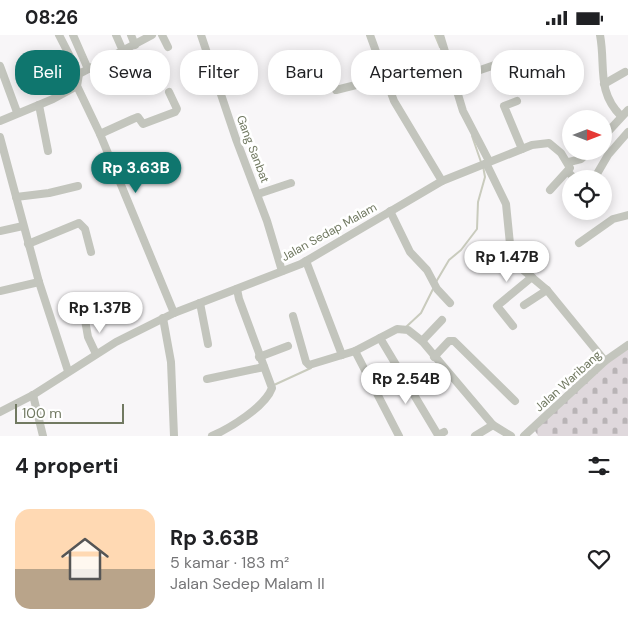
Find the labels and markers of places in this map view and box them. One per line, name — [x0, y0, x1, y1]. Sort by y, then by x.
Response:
pin: Rp 3.63B — [84, 151, 188, 194]
pin: Rp 1.47B — [455, 241, 559, 283]
pin: Rp 1.37B — [48, 291, 152, 334]
pin: Rp 2.54B — [354, 363, 458, 405]

